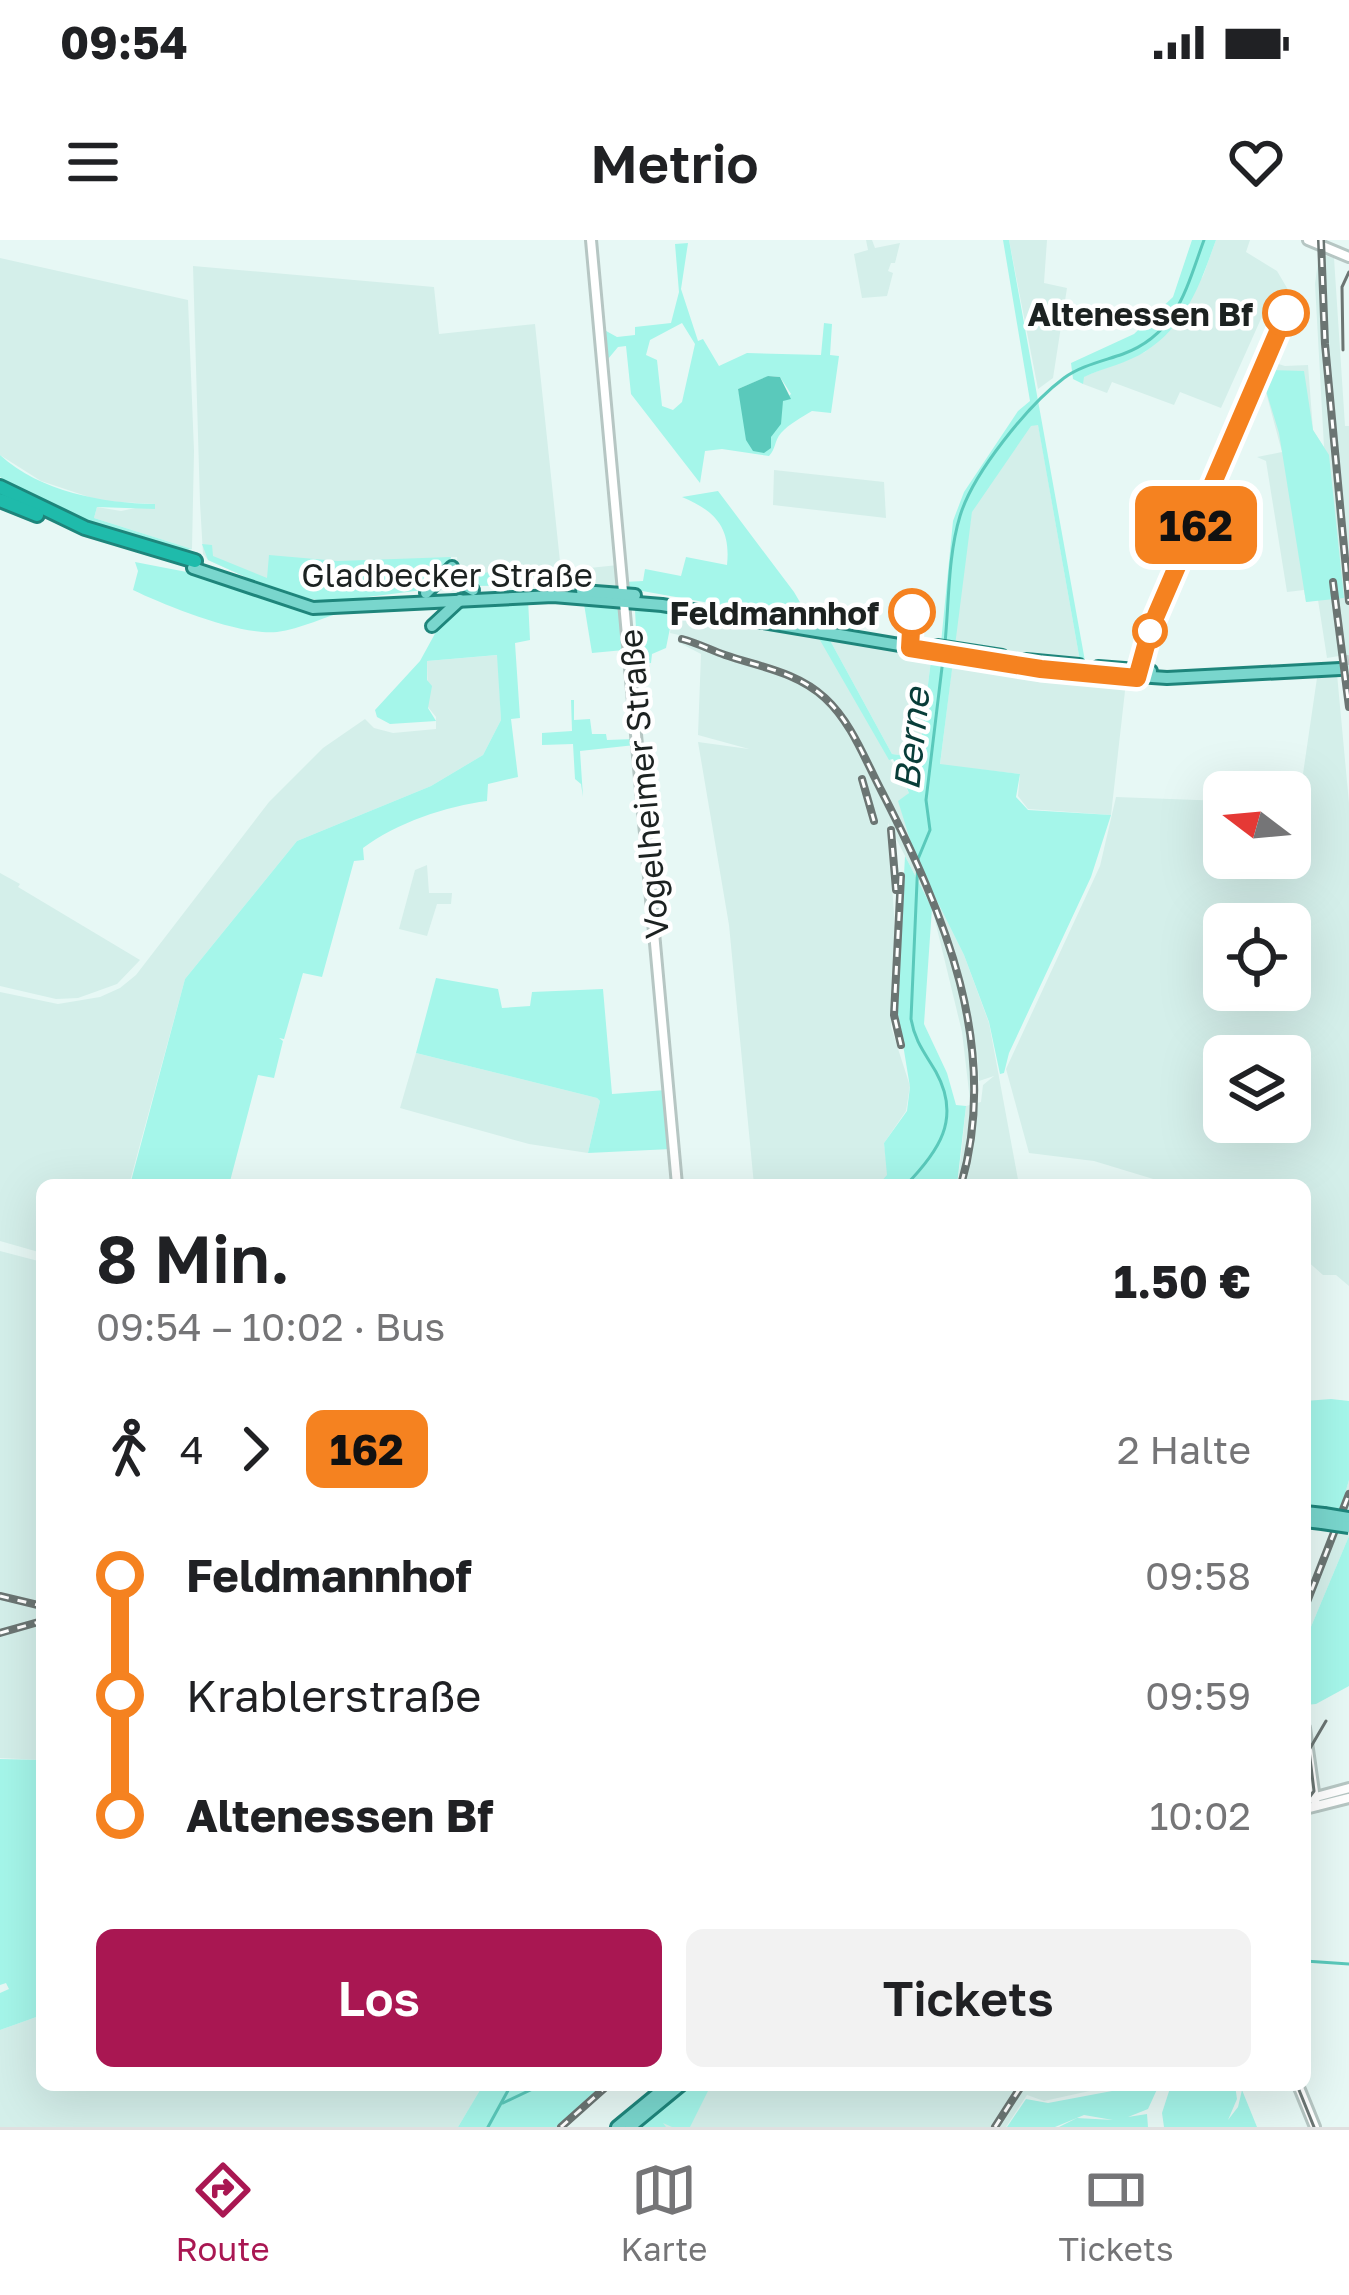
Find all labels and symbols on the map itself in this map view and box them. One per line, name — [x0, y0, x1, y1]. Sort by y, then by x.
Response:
marker: Altenessen Bf — [1264, 291, 1308, 335]
place label: Altenessen Bf — [1028, 294, 1253, 333]
line badge: 162 — [1127, 486, 1265, 564]
street label: Gladbecker Straße — [301, 555, 593, 594]
marker: Feldmannhof — [890, 590, 934, 634]
place label: Feldmannhof — [669, 593, 879, 632]
unlabelled marker — [1134, 615, 1166, 647]
street label: Vogelheimer Straße — [610, 627, 676, 941]
water label: Berne — [884, 684, 938, 792]
north arrow — [1203, 771, 1311, 879]

